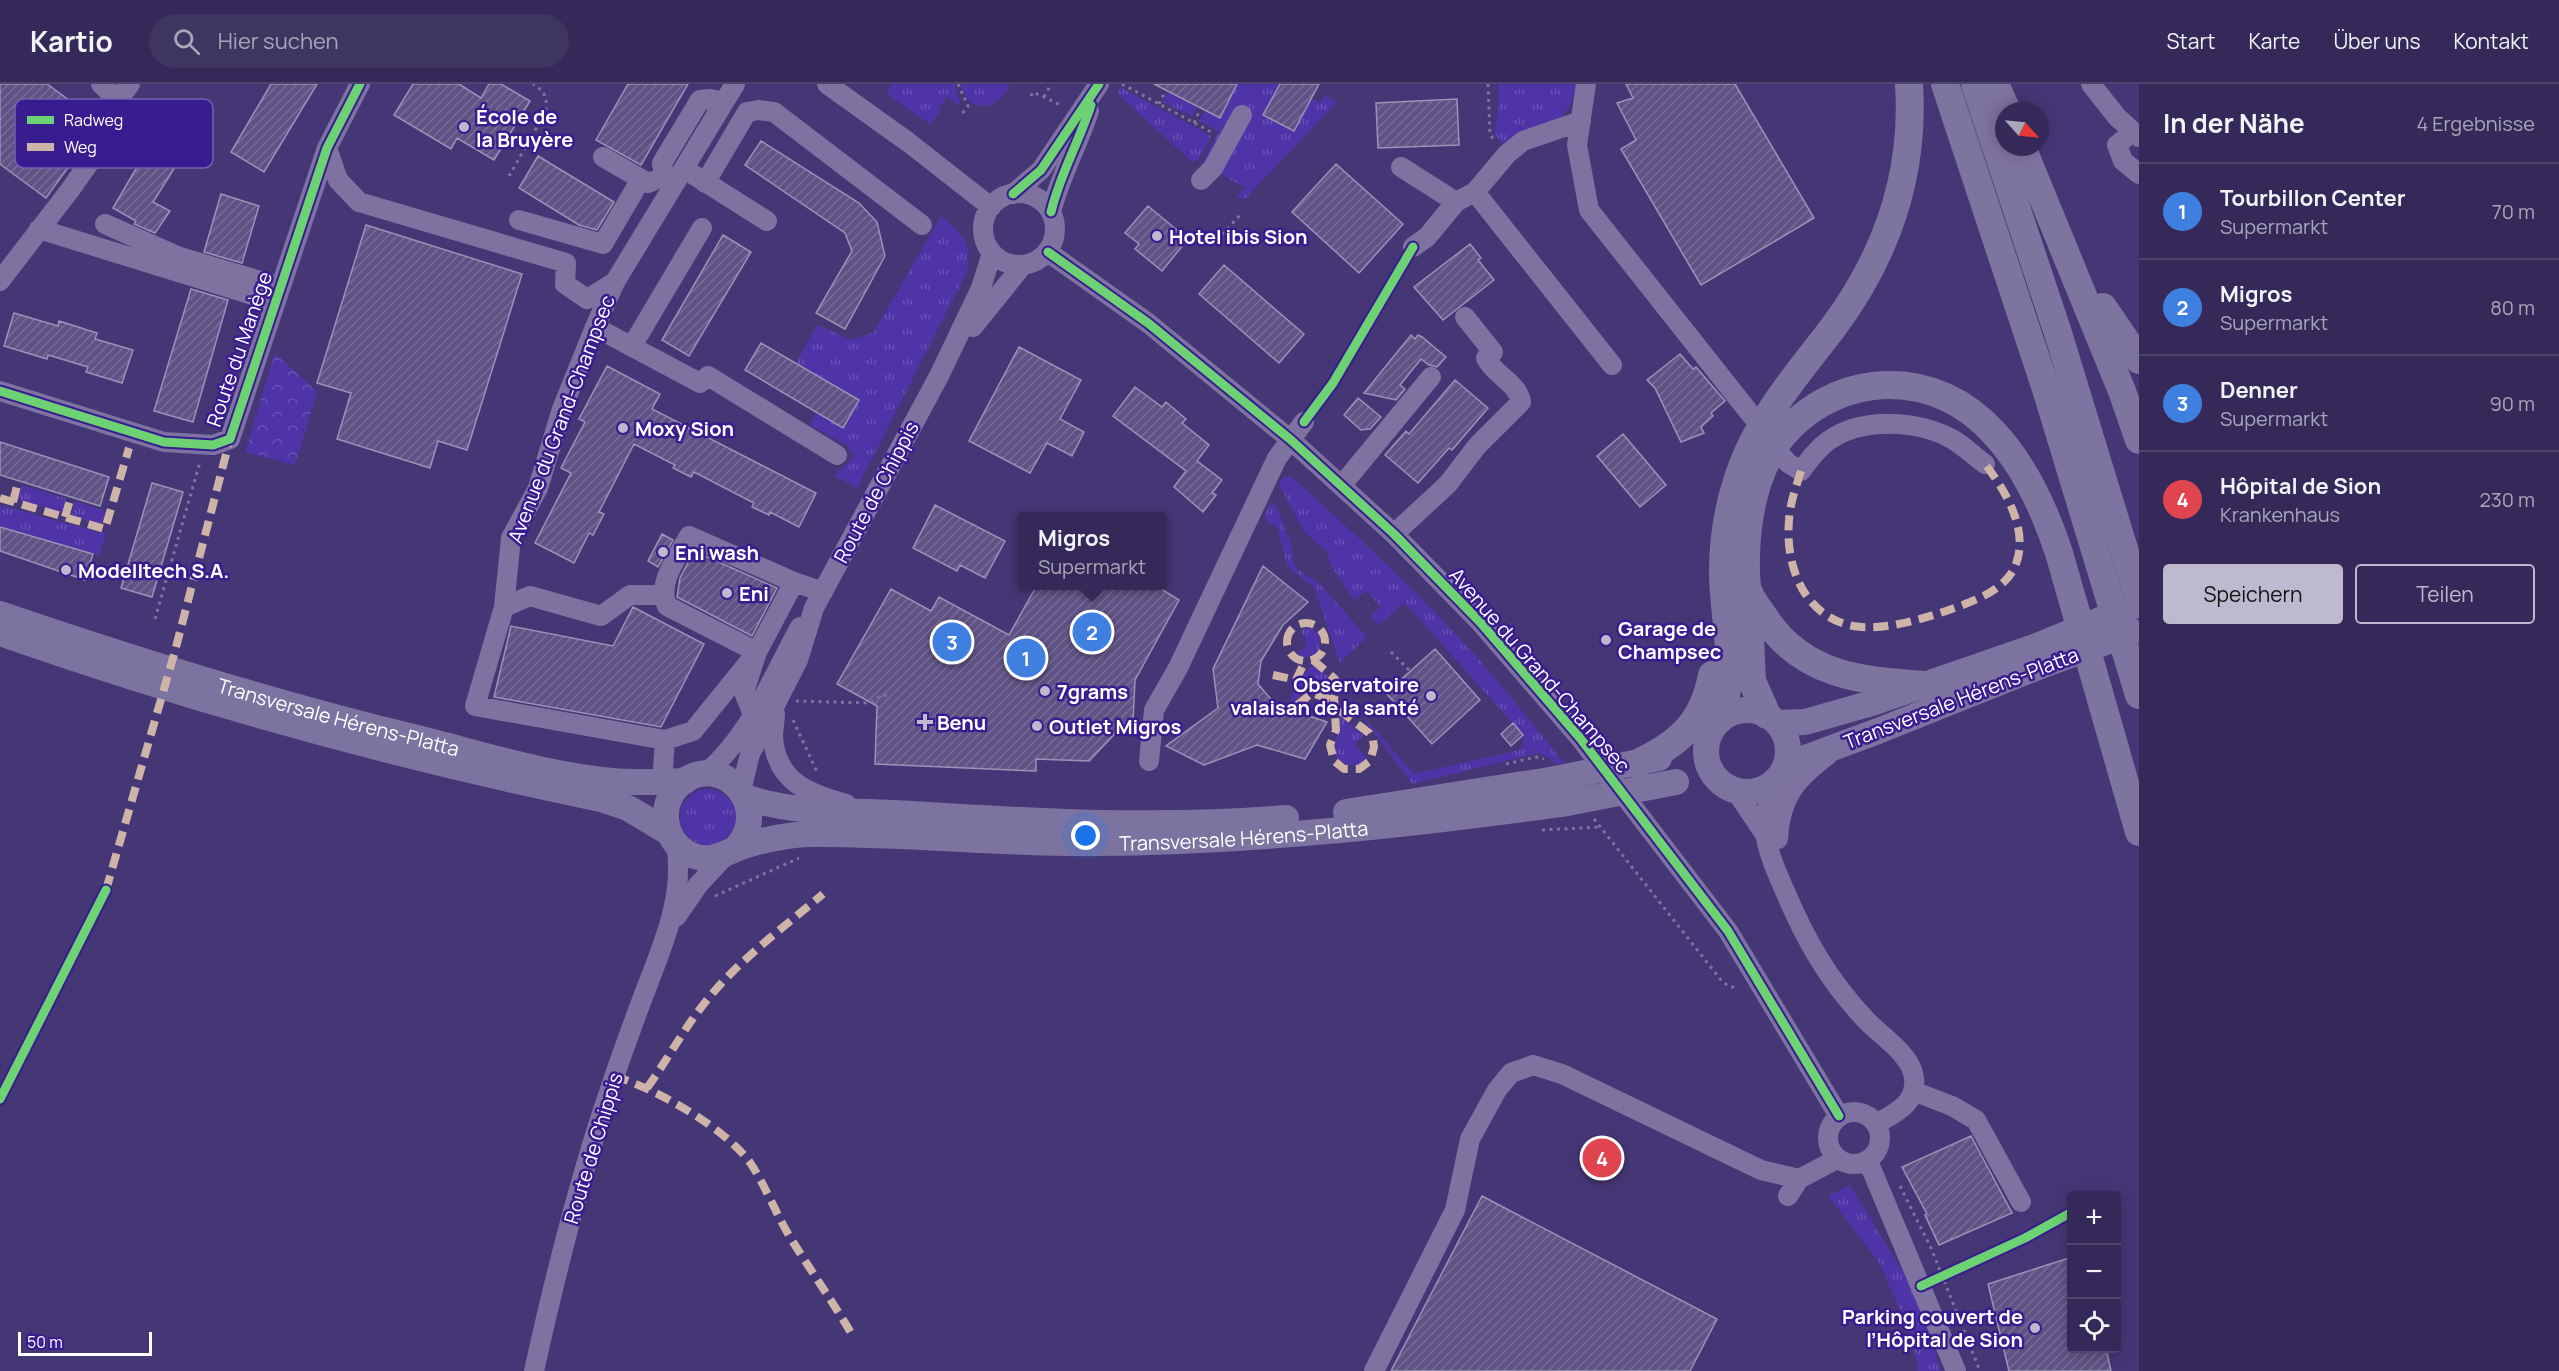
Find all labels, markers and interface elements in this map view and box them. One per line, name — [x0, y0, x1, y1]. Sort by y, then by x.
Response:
search box — [149, 14, 569, 68]
text: Kartio — [30, 22, 113, 60]
icon: search — [170, 25, 203, 58]
text: Hier suchen — [218, 26, 339, 56]
text: Start — [2166, 27, 2215, 55]
text: Karte — [2248, 27, 2300, 55]
text: Über uns — [2333, 27, 2421, 55]
text: Kontakt — [2454, 27, 2529, 55]
legend — [15, 99, 213, 168]
north arrow — [1995, 102, 2049, 156]
place label: École de la Bruyère — [476, 103, 573, 153]
text: In der Nähe — [2163, 105, 2305, 141]
text: Radweg — [64, 109, 123, 131]
text: 4 Ergebnisse — [2416, 110, 2535, 137]
marker: École de la Bruyère — [457, 120, 471, 134]
text: Weg — [64, 136, 97, 158]
text: Tourbillon Center — [2220, 183, 2405, 213]
text: 1 — [2178, 198, 2187, 225]
text: 70 m — [2492, 198, 2535, 225]
text: Supermarkt — [2220, 213, 2328, 240]
place label: Hotel ibis Sion — [1169, 223, 1308, 250]
marker: Hotel ibis Sion — [1150, 229, 1164, 243]
street label: Route du Manège — [200, 268, 278, 430]
text: Migros — [2220, 279, 2292, 309]
street label: Avenue du Grand-Champsec — [501, 291, 621, 547]
text: 2 — [2177, 294, 2188, 321]
text: 80 m — [2490, 294, 2535, 321]
text: Supermarkt — [2220, 309, 2328, 336]
text: Denner — [2220, 375, 2298, 405]
text: 3 — [2177, 390, 2188, 417]
text: 90 m — [2489, 390, 2535, 417]
text: Supermarkt — [2220, 405, 2328, 432]
place label: Moxy Sion — [635, 415, 734, 442]
street label: Route de Chippis — [827, 416, 925, 568]
marker: Moxy Sion — [616, 421, 630, 435]
text: Hôpital de Sion — [2220, 471, 2381, 501]
text: 4 — [2176, 486, 2189, 513]
text: 230 m — [2479, 486, 2535, 513]
text: Krankenhaus — [2220, 501, 2340, 528]
popup — [1017, 512, 1167, 590]
text: Migros — [1038, 523, 1110, 553]
place label: Eni wash — [675, 539, 759, 566]
marker: Eni wash — [656, 545, 670, 559]
text: Supermarkt — [1038, 553, 1146, 580]
place label: Modelltech S.A. — [78, 557, 229, 584]
street label: Avenue du Grand-Champsec — [1443, 562, 1637, 778]
marker: Modelltech S.A. — [59, 563, 73, 577]
button: Speichern — [2163, 564, 2343, 624]
button: Teilen — [2355, 564, 2535, 624]
place label: Eni — [739, 580, 769, 607]
marker: Eni — [720, 586, 734, 600]
pin: 2 — [1072, 610, 1112, 654]
place label: Garage de Champsec — [1618, 615, 1721, 665]
pin: 3 — [932, 620, 972, 664]
marker: Garage de Champsec — [1599, 633, 1613, 647]
pin: 1 — [1006, 636, 1046, 680]
street label: Transversale Hérens-Platta — [1840, 641, 2082, 755]
street label: Transversale Hérens-Platta — [214, 671, 462, 762]
place label: Observatoire valaisan de la santé — [1230, 671, 1419, 721]
place label: 7grams — [1057, 678, 1128, 705]
marker: 7grams — [1038, 684, 1052, 698]
marker: Observatoire valaisan de la santé — [1424, 689, 1438, 703]
place label: Benu — [937, 709, 986, 736]
place label: Outlet Migros — [1049, 713, 1181, 740]
marker: Benu — [918, 715, 932, 729]
marker: Outlet Migros — [1030, 719, 1044, 733]
street label: Transversale Hérens-Platta — [1119, 814, 1369, 856]
your location — [1071, 821, 1100, 850]
street label: Route de Chippis — [557, 1069, 629, 1227]
pin: 4 — [1582, 1136, 1622, 1180]
map controls — [2067, 1191, 2121, 1353]
button: + — [2067, 1191, 2121, 1245]
button: − — [2067, 1245, 2121, 1299]
button: locate — [2067, 1299, 2121, 1353]
place label: Parking couvert de l’Hôpital de Sion — [1842, 1303, 2023, 1353]
marker: Parking couvert de l’Hôpital de Sion — [2028, 1321, 2042, 1335]
scale bar — [18, 1329, 152, 1356]
text: 50 m — [27, 1331, 63, 1353]

